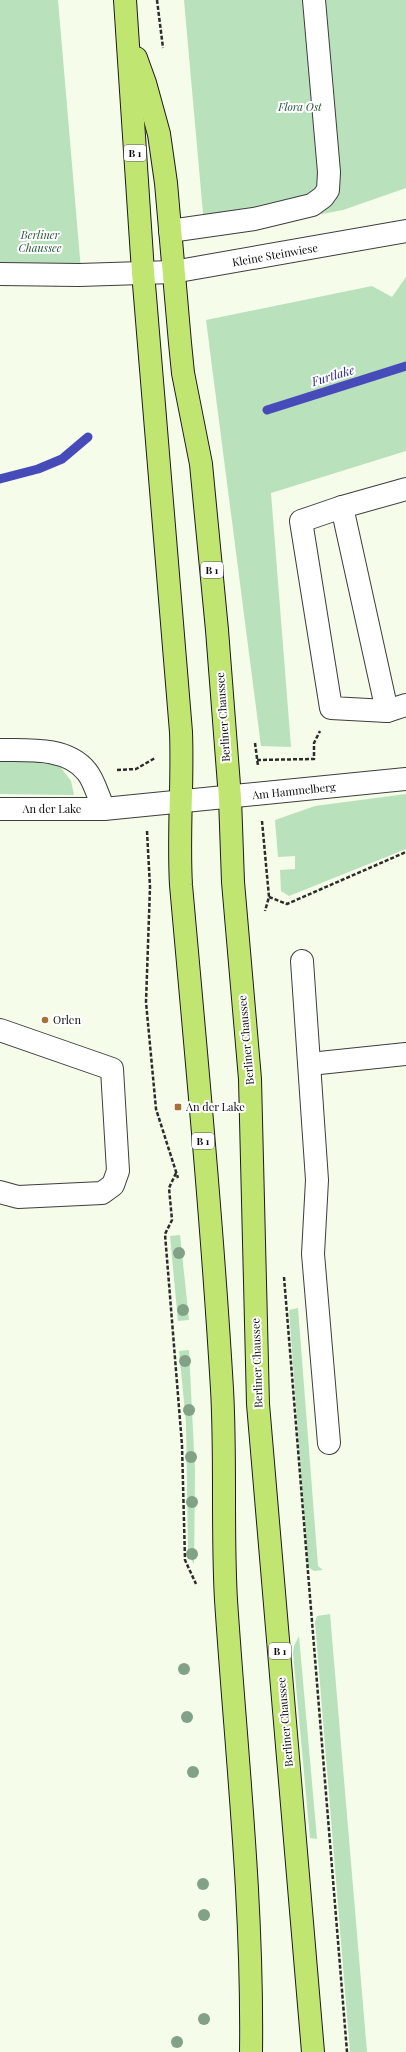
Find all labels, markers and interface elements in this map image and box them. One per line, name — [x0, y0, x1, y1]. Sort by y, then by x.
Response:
park label: Flora Ost — [277, 99, 323, 114]
road number: B 1 — [124, 145, 146, 161]
park label: Berliner Chaussee — [18, 227, 62, 255]
street label: Kleine Steinwiese — [231, 240, 319, 269]
water label: Furtlake — [309, 361, 356, 389]
road number: B 1 — [201, 562, 223, 578]
street label: Berliner Chaussee — [212, 671, 233, 762]
street label: Am Hammelberg — [250, 779, 337, 802]
street label: An der Lake — [22, 801, 82, 816]
street label: Berliner Chaussee — [234, 994, 257, 1085]
place label: Orlen — [53, 1012, 81, 1027]
marker: Orlen — [40, 1015, 50, 1025]
place label: An der Lake — [185, 1099, 245, 1114]
marker: An der Lake — [173, 1102, 183, 1112]
road number: B 1 — [192, 1133, 214, 1149]
street label: Berliner Chaussee — [247, 1317, 266, 1408]
road number: B 1 — [269, 1643, 291, 1659]
street label: Berliner Chaussee — [273, 1676, 296, 1767]

